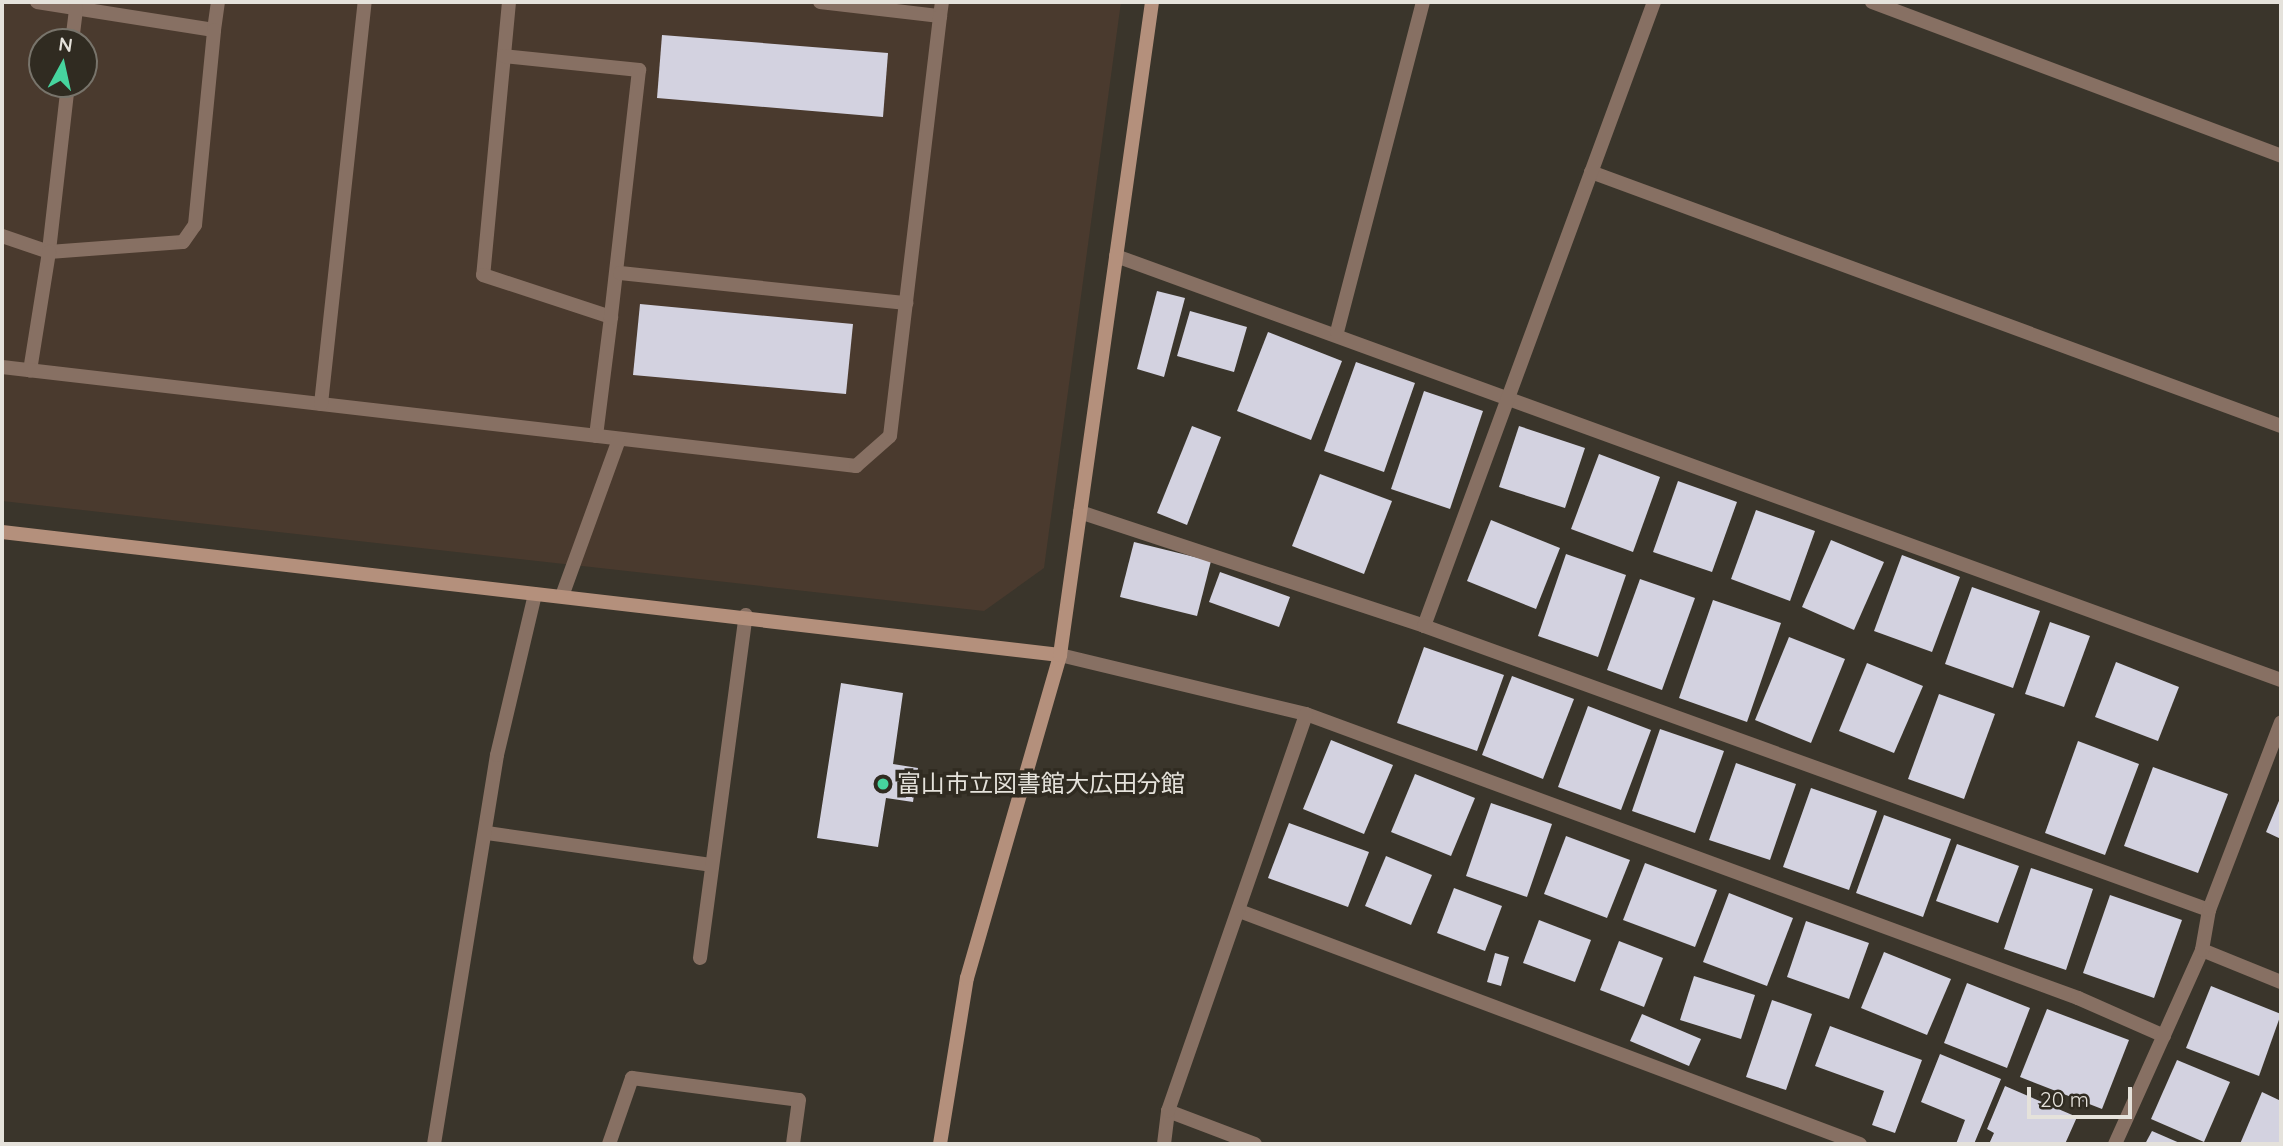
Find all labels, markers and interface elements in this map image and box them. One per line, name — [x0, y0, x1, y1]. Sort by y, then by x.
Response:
north arrow — [28, 28, 98, 98]
text: N — [57, 31, 74, 57]
place label: 富山市立図書館大広田分館 — [897, 770, 1185, 798]
marker: 富山市立図書館大広田分館 — [875, 776, 891, 792]
scale bar — [2031, 1072, 2136, 1116]
text: 20 m — [2040, 1086, 2089, 1112]

